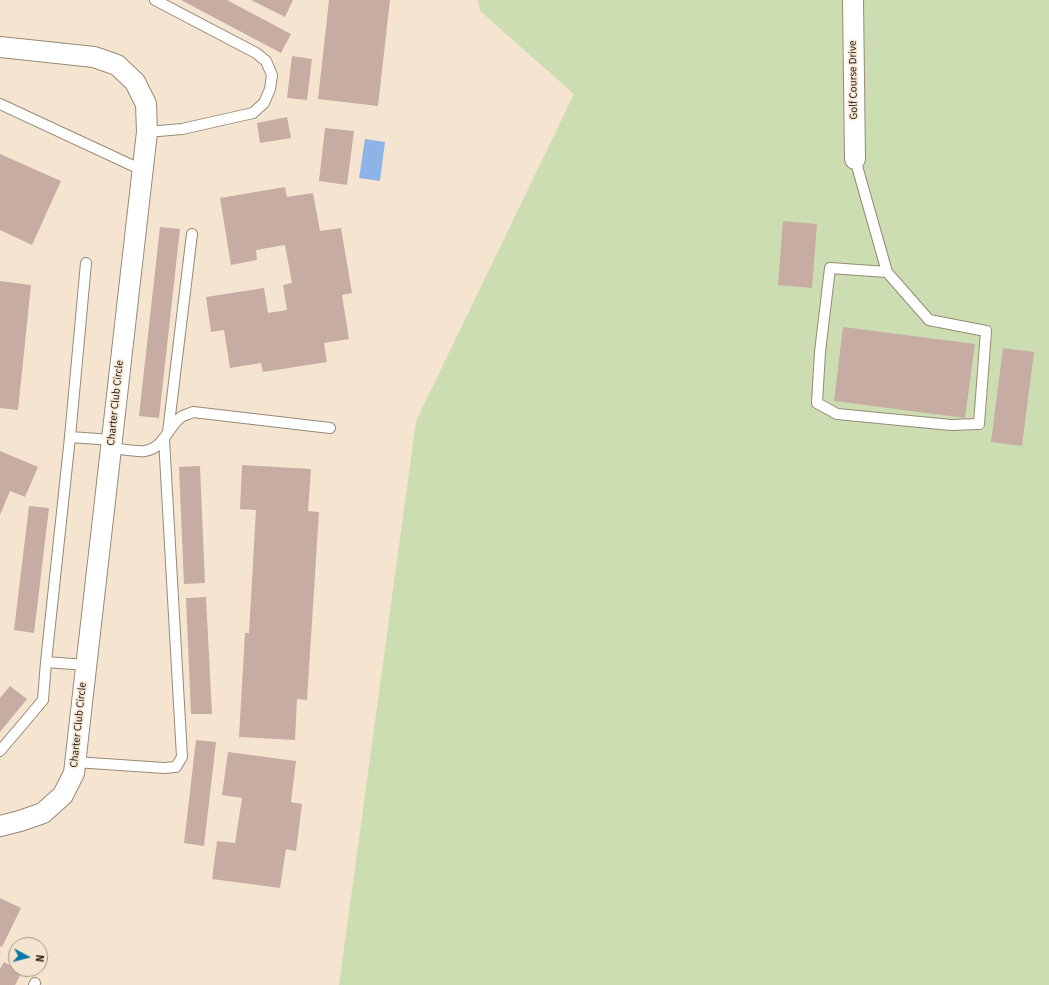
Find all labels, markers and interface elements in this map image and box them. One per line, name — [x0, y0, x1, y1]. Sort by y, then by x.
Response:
street label: Golf Course Drive — [847, 40, 861, 120]
street label: Charter Club Circle — [105, 360, 127, 446]
street label: Charter Club Circle — [68, 682, 90, 768]
north arrow — [8, 937, 48, 977]
text: N — [32, 954, 47, 963]

